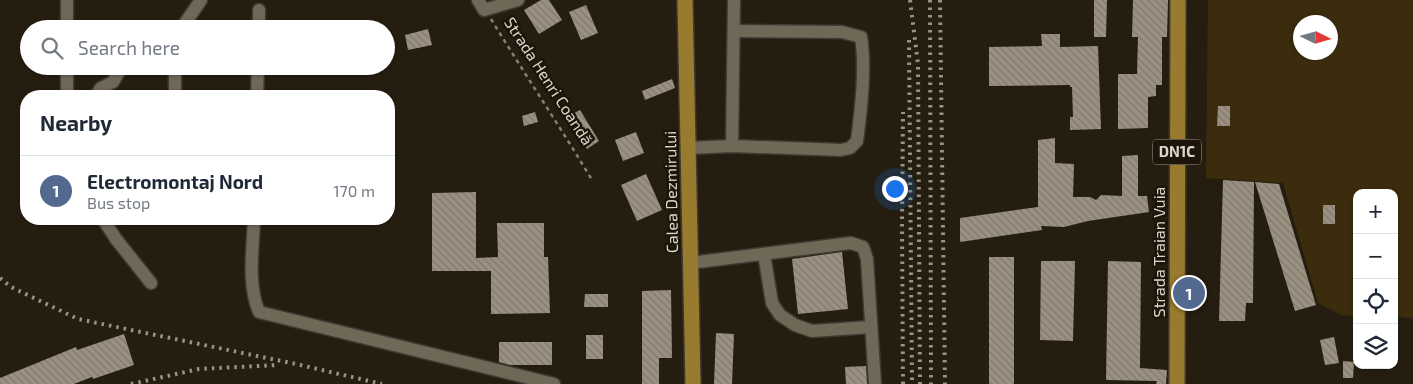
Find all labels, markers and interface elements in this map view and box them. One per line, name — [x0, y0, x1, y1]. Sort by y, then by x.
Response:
street label: Strada Henri Coandă — [501, 13, 598, 148]
north arrow — [1293, 15, 1338, 60]
search box — [20, 20, 395, 75]
icon: search — [38, 34, 66, 62]
text: Search here — [78, 36, 180, 59]
text: Nearby — [40, 110, 112, 135]
street label: Calea Dezmirului — [660, 131, 681, 253]
road number: DN1C — [1153, 140, 1201, 164]
text: Electromontaj Nord — [87, 170, 263, 193]
your location — [882, 176, 908, 202]
text: 1 — [53, 181, 59, 200]
text: 170 m — [333, 181, 375, 200]
street label: Strada Traian Vuia — [1149, 187, 1168, 317]
map controls — [1353, 189, 1398, 369]
button: + — [1353, 189, 1398, 234]
text: Bus stop — [87, 193, 150, 212]
button: − — [1353, 234, 1398, 279]
pin: 1 — [1173, 274, 1205, 312]
button: locate — [1353, 279, 1398, 324]
button: layers — [1353, 324, 1398, 369]

